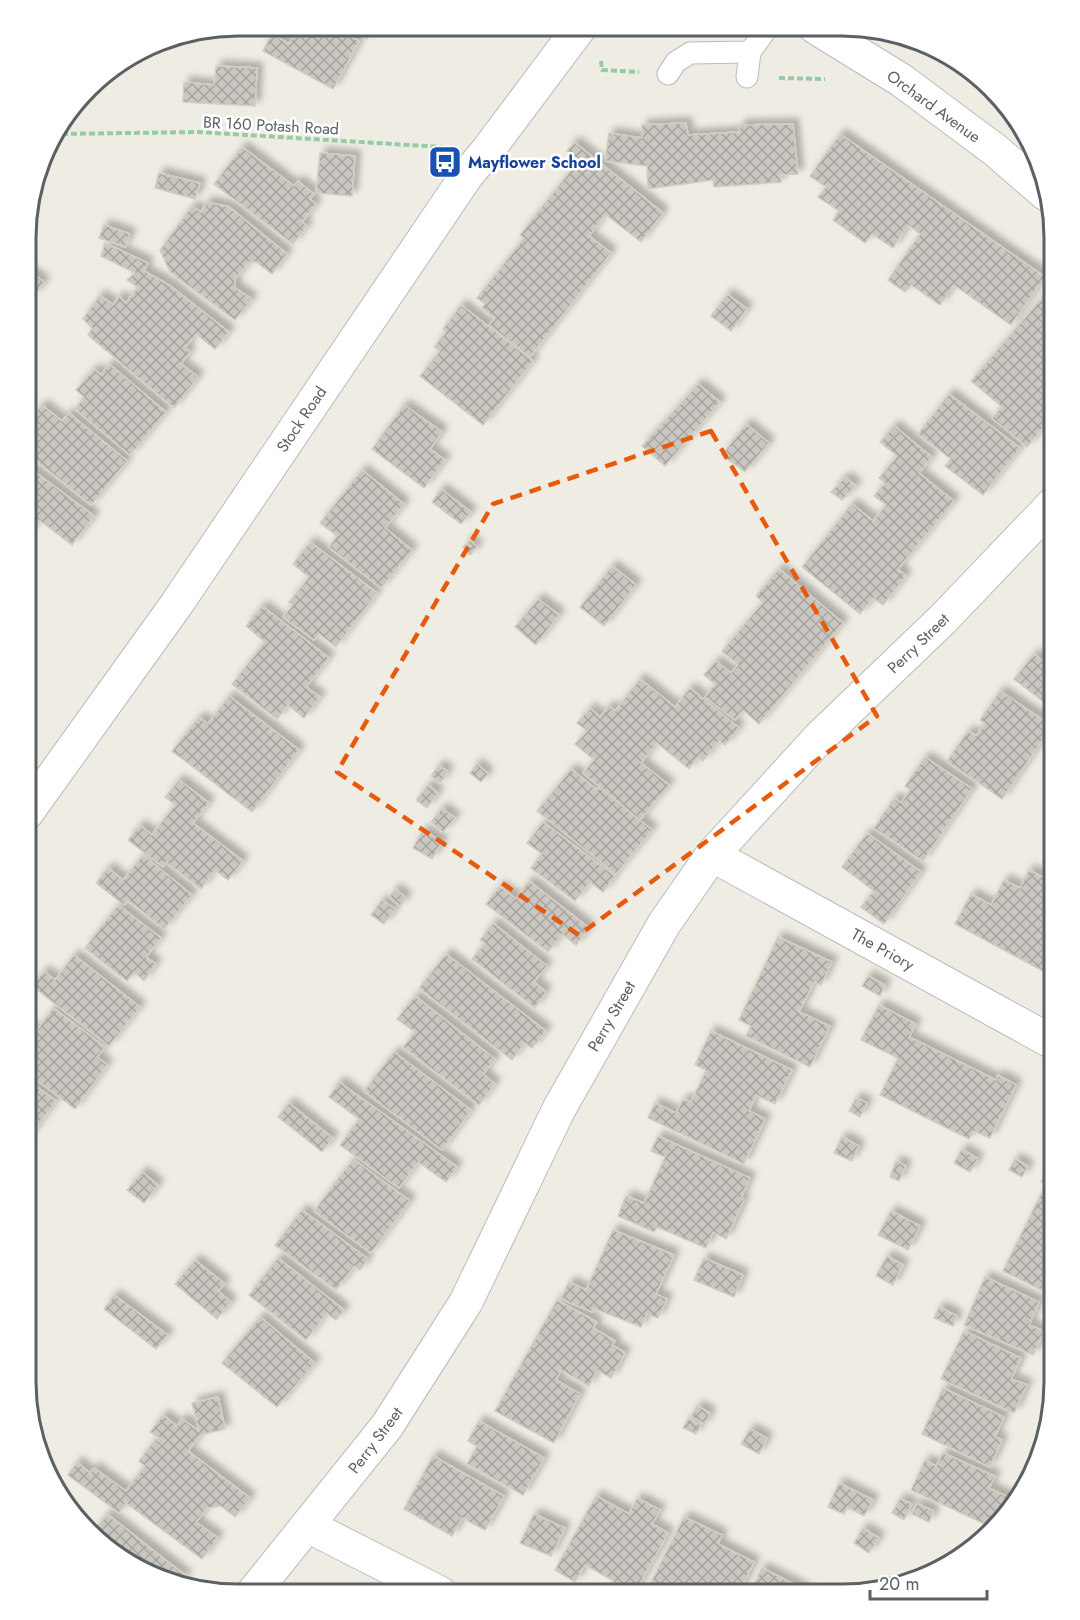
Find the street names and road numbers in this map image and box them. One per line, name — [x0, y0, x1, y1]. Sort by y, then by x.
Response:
street label: Orchard Avenue — [882, 65, 985, 148]
street label: BR 160 Potash Road — [202, 110, 340, 141]
street label: Stock Road — [271, 382, 332, 457]
street label: Perry Street — [882, 608, 954, 679]
street label: The Priory — [847, 923, 919, 977]
street label: Perry Street — [582, 977, 641, 1056]
street label: Perry Street — [343, 1402, 408, 1478]

